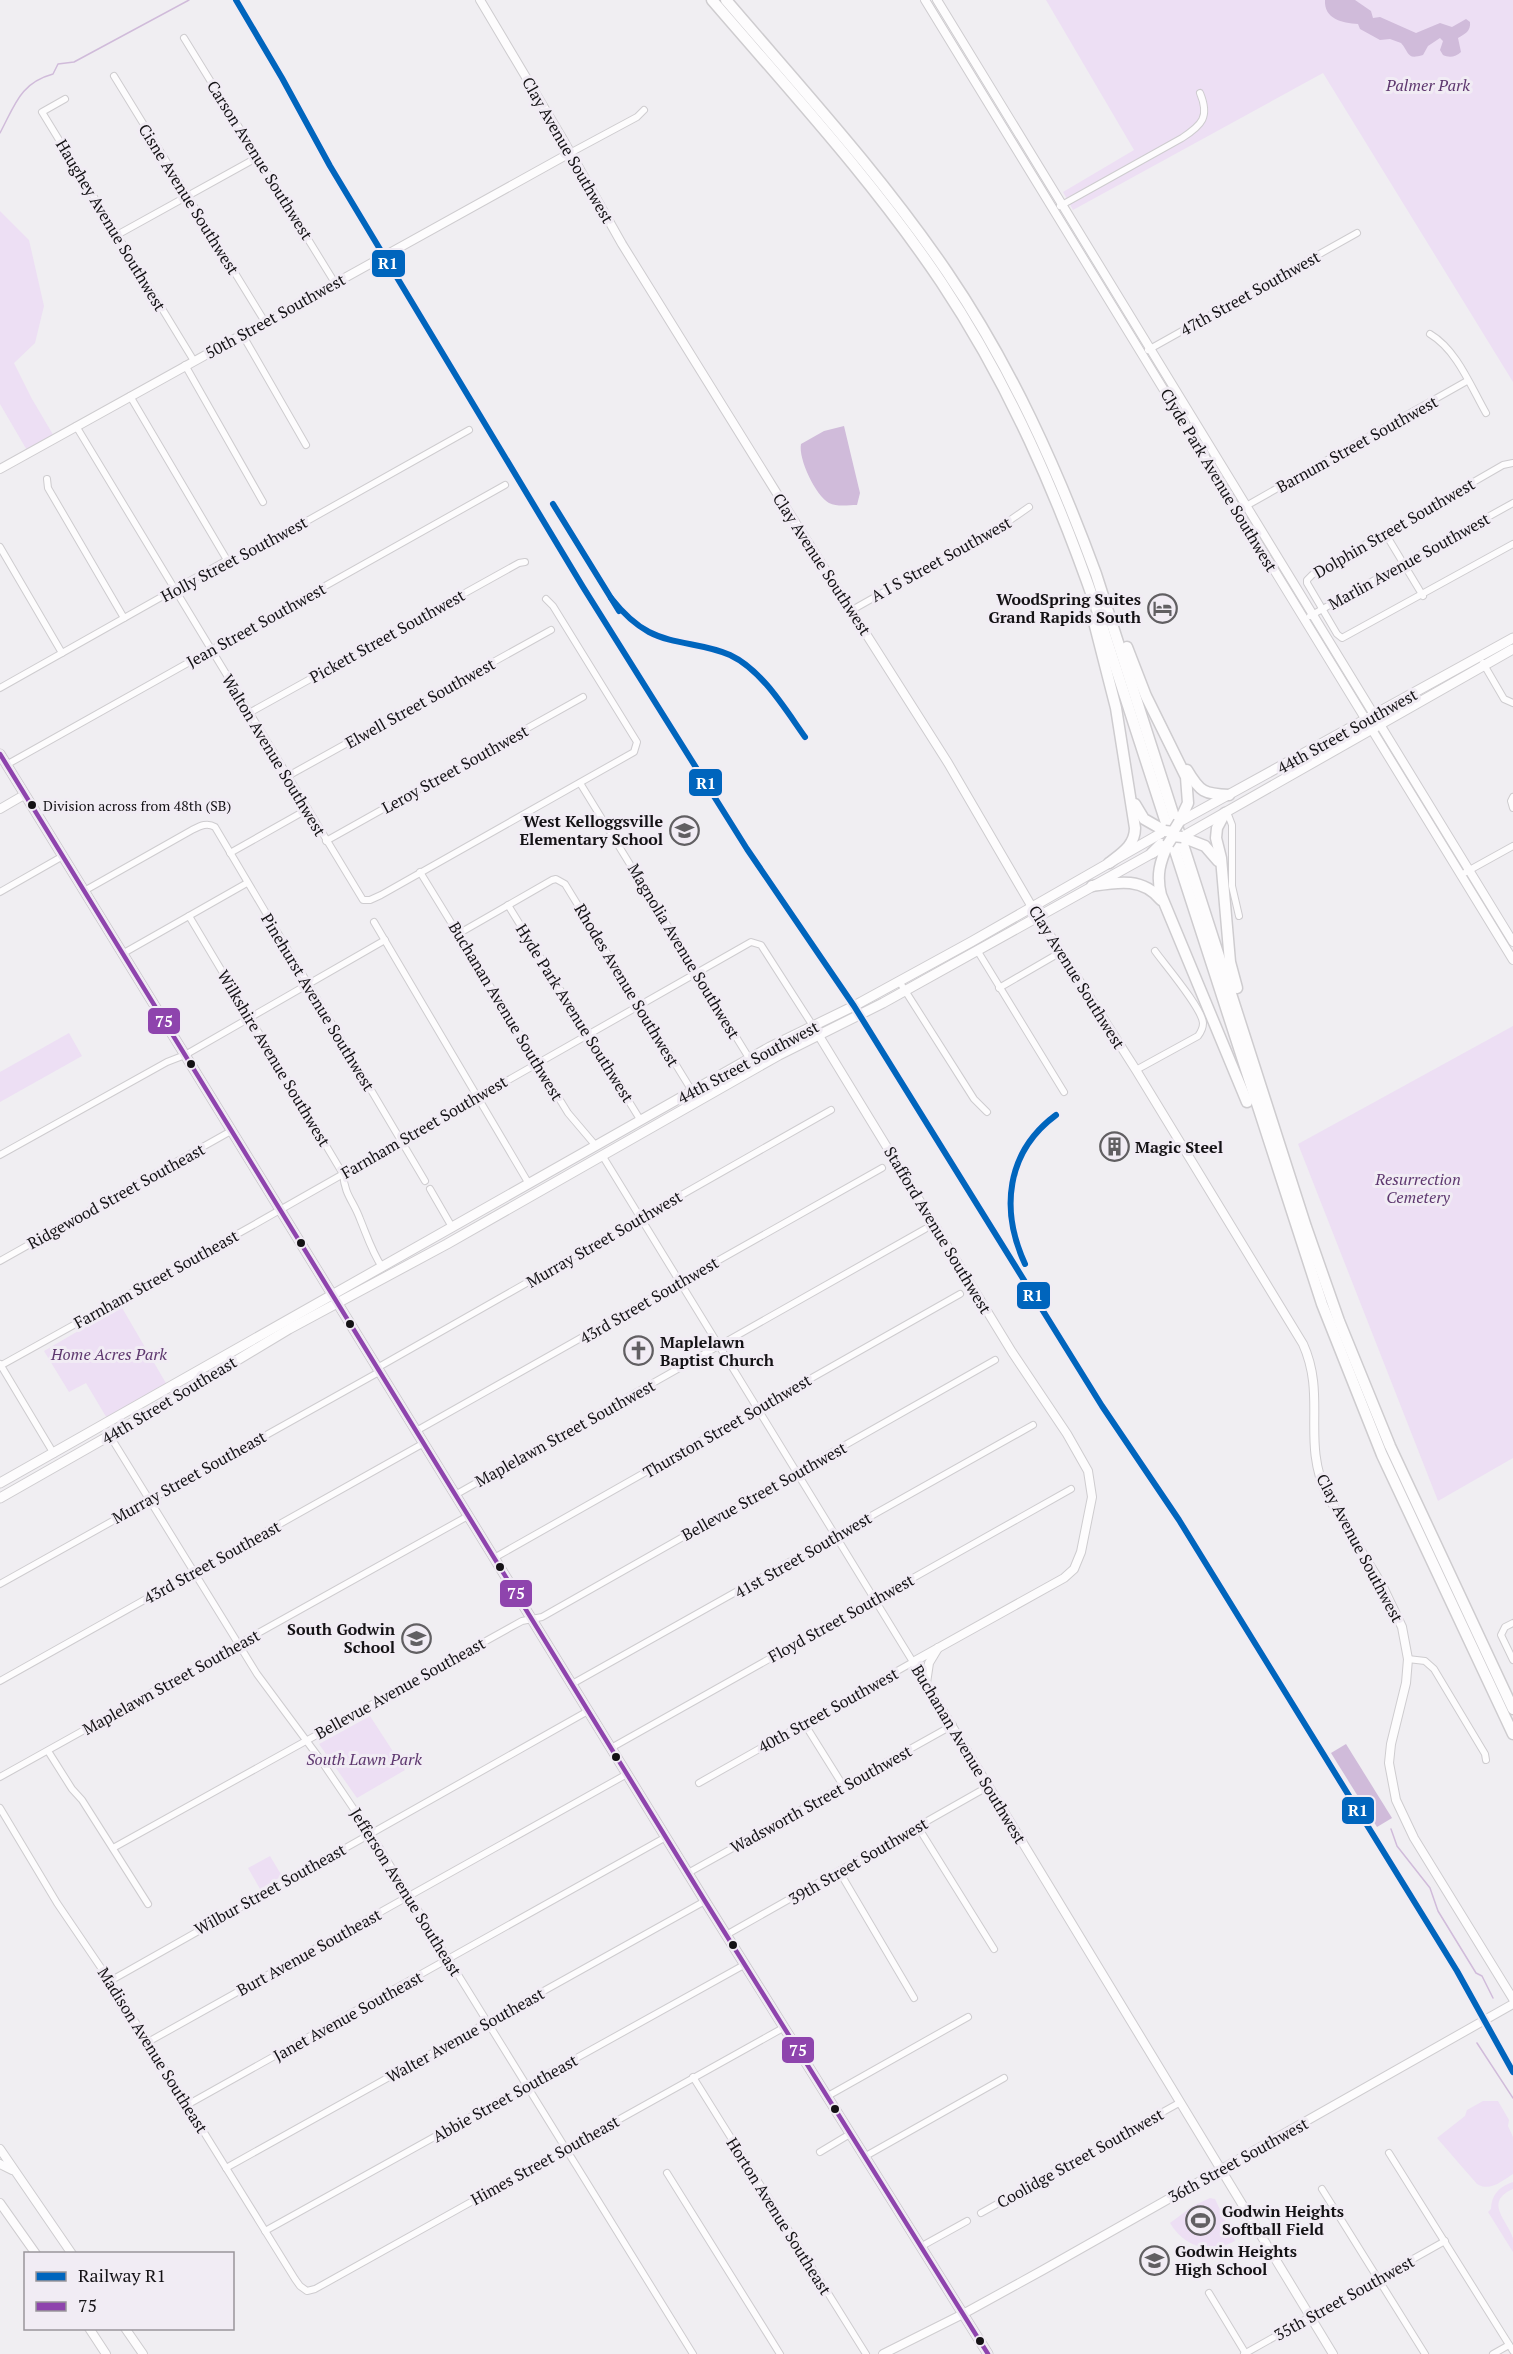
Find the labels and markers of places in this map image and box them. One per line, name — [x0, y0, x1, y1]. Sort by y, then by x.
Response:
place label: WoodSpring Suites Grand Rapids South — [988, 588, 1142, 628]
hotel icon: WoodSpring Suites Grand Rapids South — [1146, 592, 1178, 624]
place label: Division across from 48th (SB) — [43, 796, 231, 815]
marker: Division across from 48th (SB) — [26, 799, 38, 811]
place label: West Kelloggsville Elementary School — [519, 810, 663, 850]
school or university icon: West Kelloggsville Elementary School — [668, 814, 700, 846]
unlabelled marker — [185, 1058, 197, 1070]
building icon: Magic Steel — [1098, 1131, 1130, 1163]
place label: Magic Steel — [1135, 1136, 1223, 1158]
unlabelled marker — [295, 1237, 307, 1249]
unlabelled marker — [344, 1318, 356, 1330]
place label: Maplelawn Baptist Church — [660, 1331, 775, 1371]
church icon: Maplelawn Baptist Church — [623, 1335, 655, 1367]
unlabelled marker — [494, 1561, 506, 1573]
place label: South Godwin School — [287, 1618, 396, 1658]
school or university icon: South Godwin School — [400, 1622, 432, 1654]
unlabelled marker — [610, 1751, 622, 1763]
unlabelled marker — [727, 1939, 739, 1951]
unlabelled marker — [829, 2103, 841, 2115]
place label: Godwin Heights Softball Field — [1222, 2200, 1344, 2240]
sports icon: Godwin Heights Softball Field — [1185, 2204, 1217, 2236]
place label: Godwin Heights High School — [1175, 2240, 1297, 2280]
school or university icon: Godwin Heights High School — [1138, 2244, 1170, 2276]
unlabelled marker — [974, 2335, 986, 2347]

